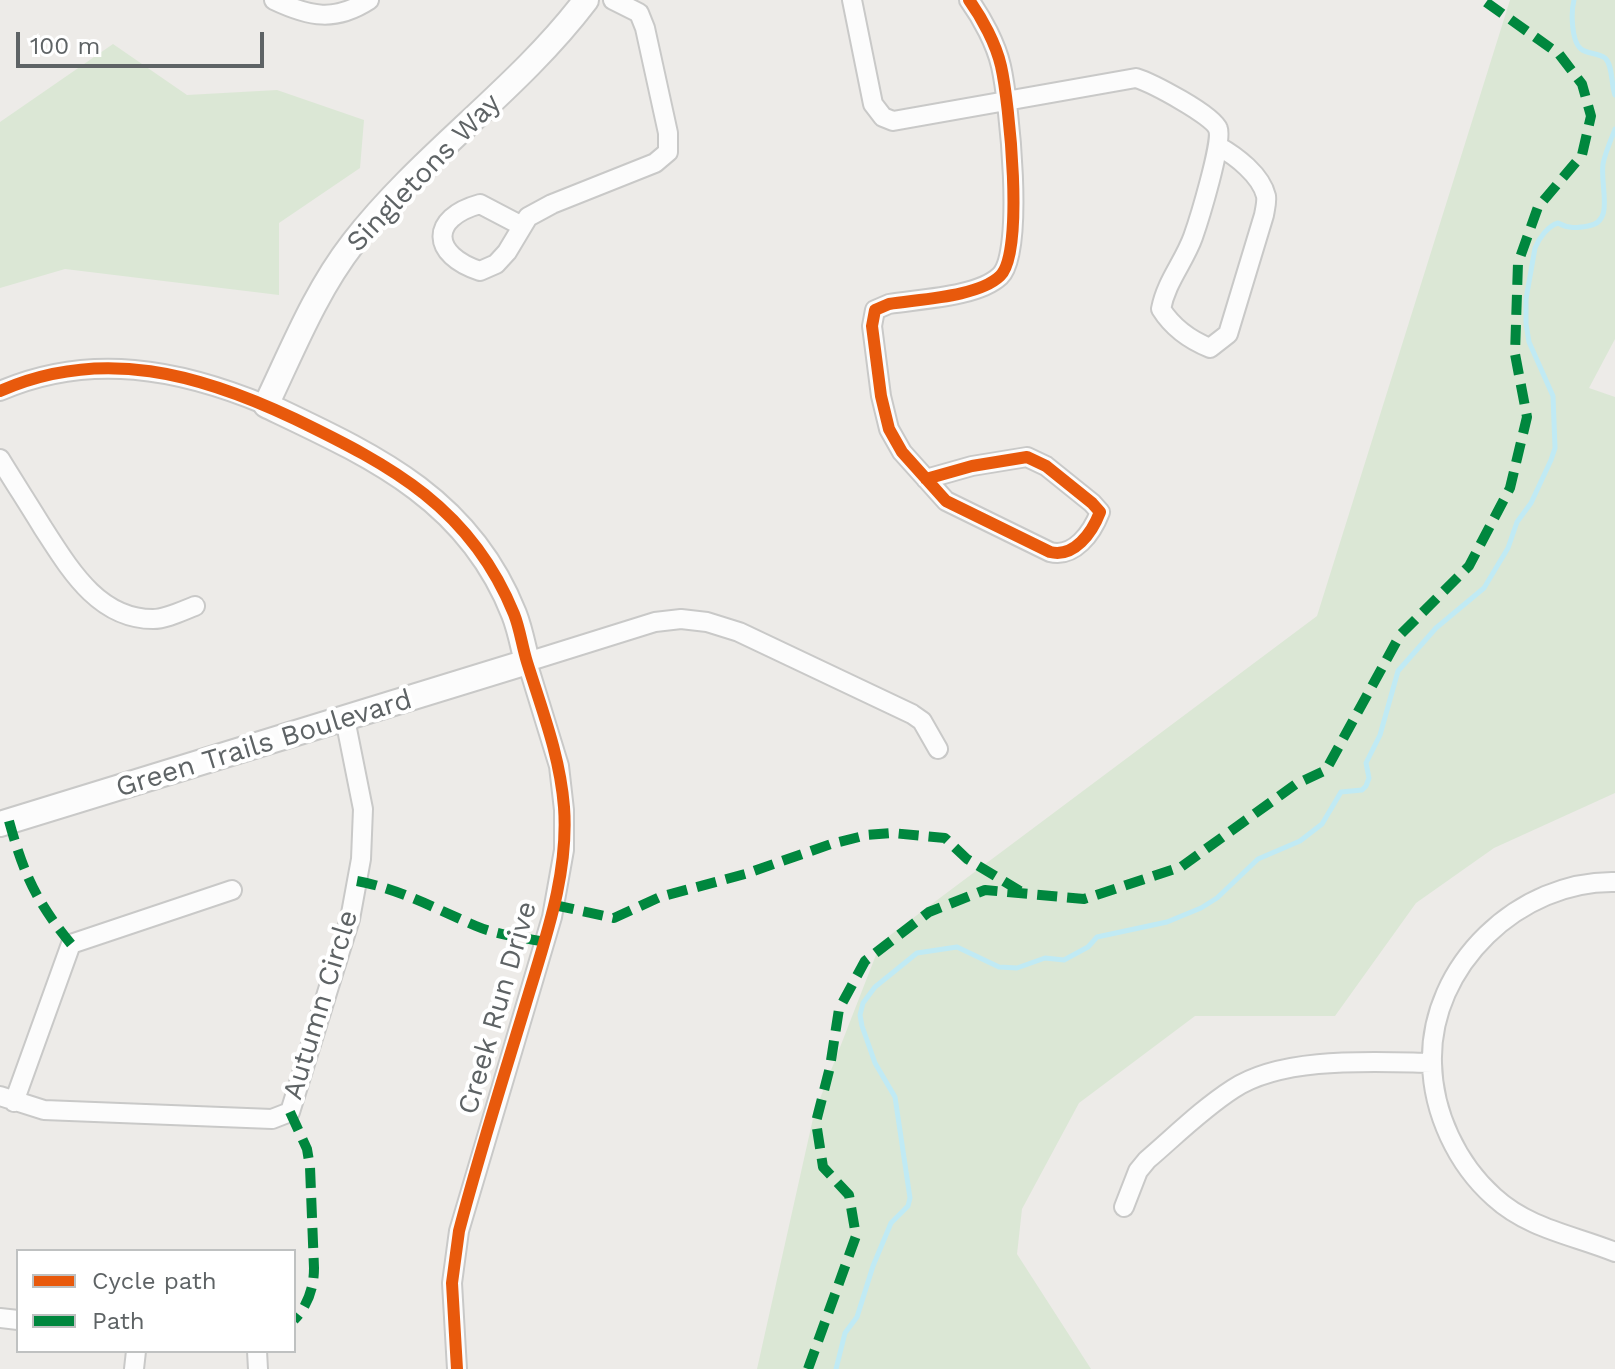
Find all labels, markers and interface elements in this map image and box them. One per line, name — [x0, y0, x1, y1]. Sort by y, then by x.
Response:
scale bar — [20, 16, 268, 66]
text: 100 m — [30, 32, 100, 60]
street label: Singletons Way — [340, 87, 508, 259]
street label: Green Trails Boulevard — [112, 683, 416, 805]
street label: Creek Run Drive — [452, 898, 544, 1118]
street label: Autumn Circle — [276, 906, 366, 1104]
legend — [16, 1249, 296, 1353]
text: Cycle path — [92, 1267, 217, 1295]
text: Path — [92, 1307, 145, 1335]

